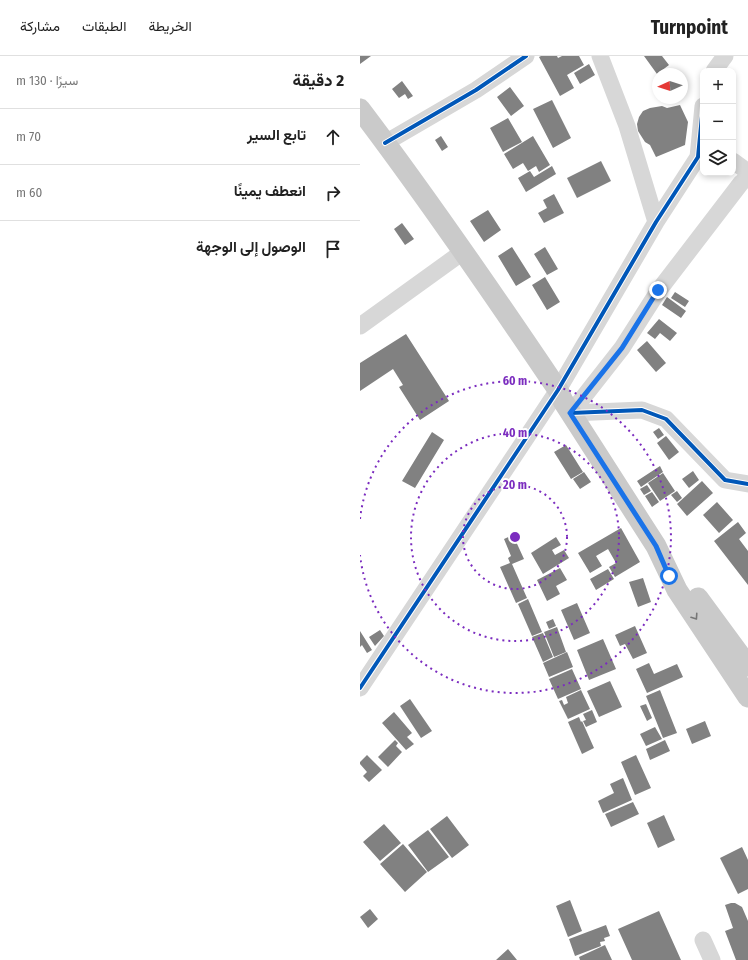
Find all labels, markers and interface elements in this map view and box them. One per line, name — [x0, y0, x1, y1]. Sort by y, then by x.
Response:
text: Turnpoint — [651, 16, 728, 39]
text: مشاركة — [20, 18, 60, 35]
text: الطبقات — [82, 18, 126, 35]
text: الخريطة — [148, 18, 192, 35]
north arrow — [652, 68, 688, 104]
map controls — [700, 68, 736, 176]
button: + — [700, 68, 736, 104]
text: 2 دقيقة — [293, 70, 344, 91]
text: سيرًا · 130 m — [16, 73, 78, 88]
button: − — [700, 104, 736, 140]
text: تابع السير — [247, 126, 306, 144]
icon: ahead — [322, 126, 344, 148]
text: 70 m — [16, 129, 41, 144]
button: layers — [700, 140, 736, 176]
text: انعطف يمينًا — [234, 182, 306, 200]
icon: right — [322, 182, 344, 204]
text: 60 m — [16, 185, 42, 200]
text: الوصول إلى الوجهة — [196, 238, 306, 256]
icon: arrive — [322, 238, 344, 260]
route end — [649, 281, 667, 299]
text: 60 m — [503, 374, 527, 388]
text: 40 m — [503, 426, 527, 440]
text: 20 m — [502, 478, 527, 492]
centre of rings — [508, 530, 522, 544]
route start — [660, 567, 678, 585]
one-way arrow — [690, 613, 698, 620]

